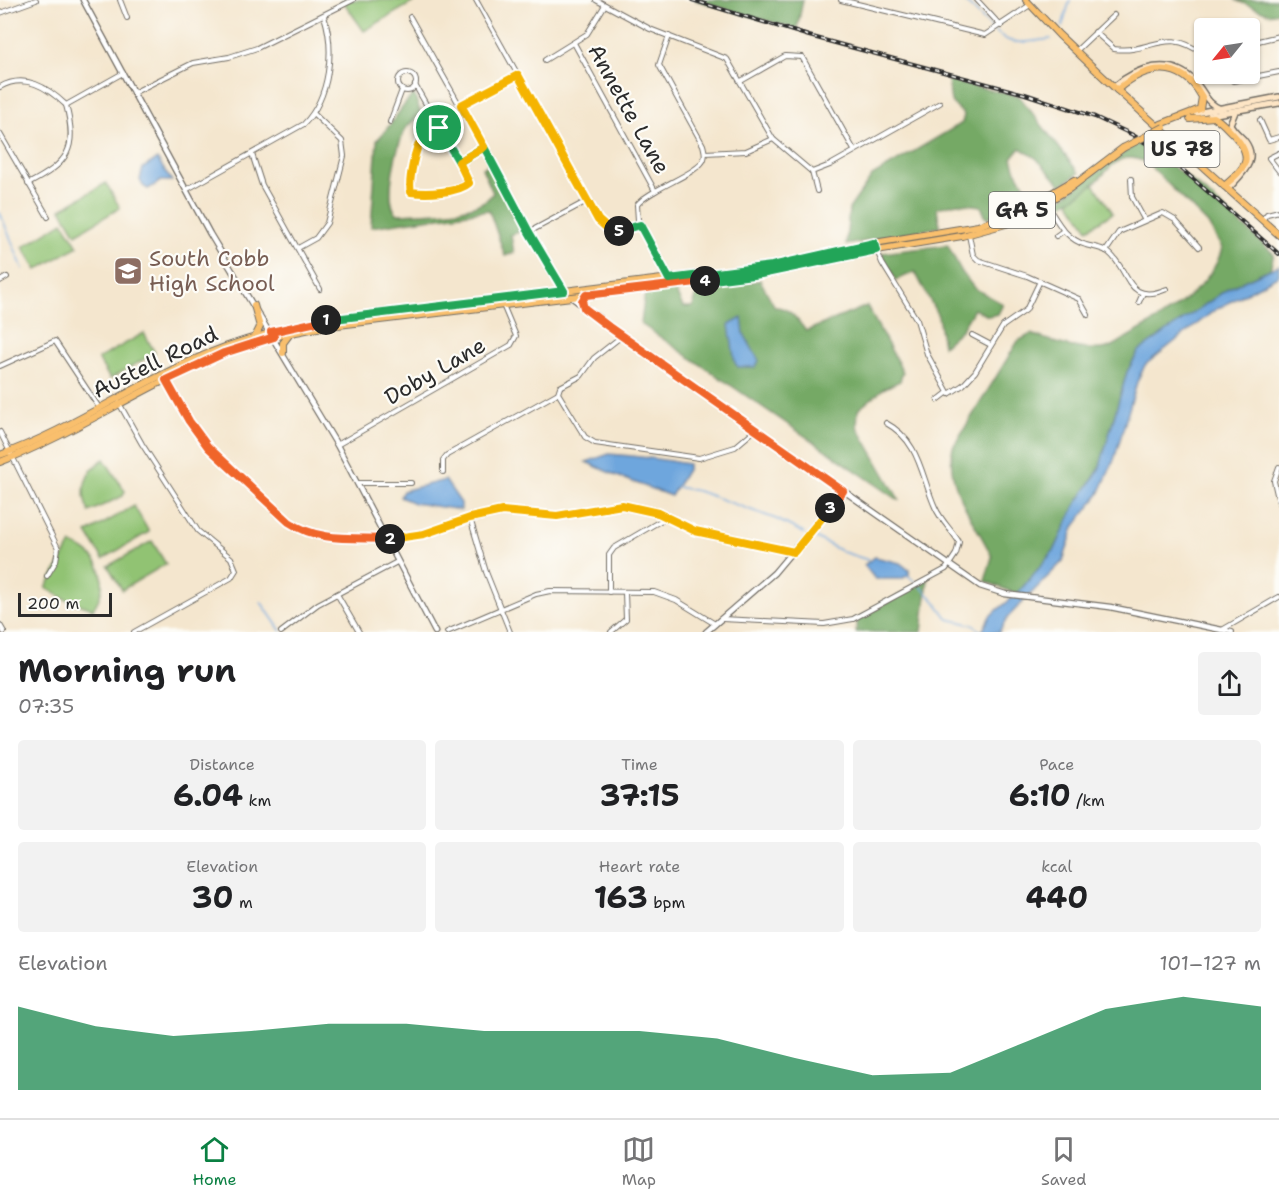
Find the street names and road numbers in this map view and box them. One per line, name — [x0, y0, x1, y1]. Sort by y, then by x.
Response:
street label: Annette Lane — [581, 39, 677, 179]
road number: US 78 — [1144, 131, 1220, 167]
road number: GA 5 — [989, 192, 1055, 228]
street label: Austell Road — [88, 319, 223, 405]
street label: Doby Lane — [379, 330, 491, 412]

